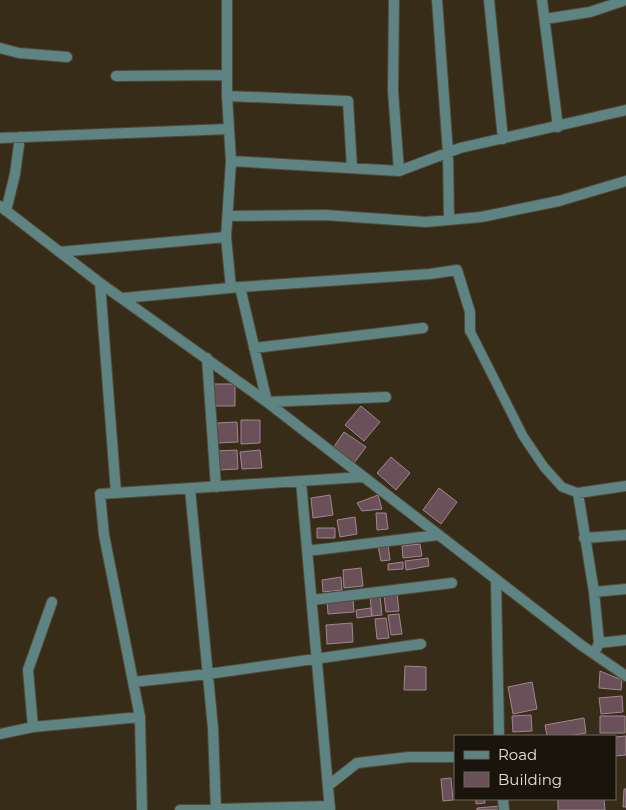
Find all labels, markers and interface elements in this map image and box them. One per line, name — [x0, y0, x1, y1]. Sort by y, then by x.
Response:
legend — [454, 735, 616, 800]
text: Road — [498, 745, 537, 764]
text: Building — [498, 770, 562, 789]

